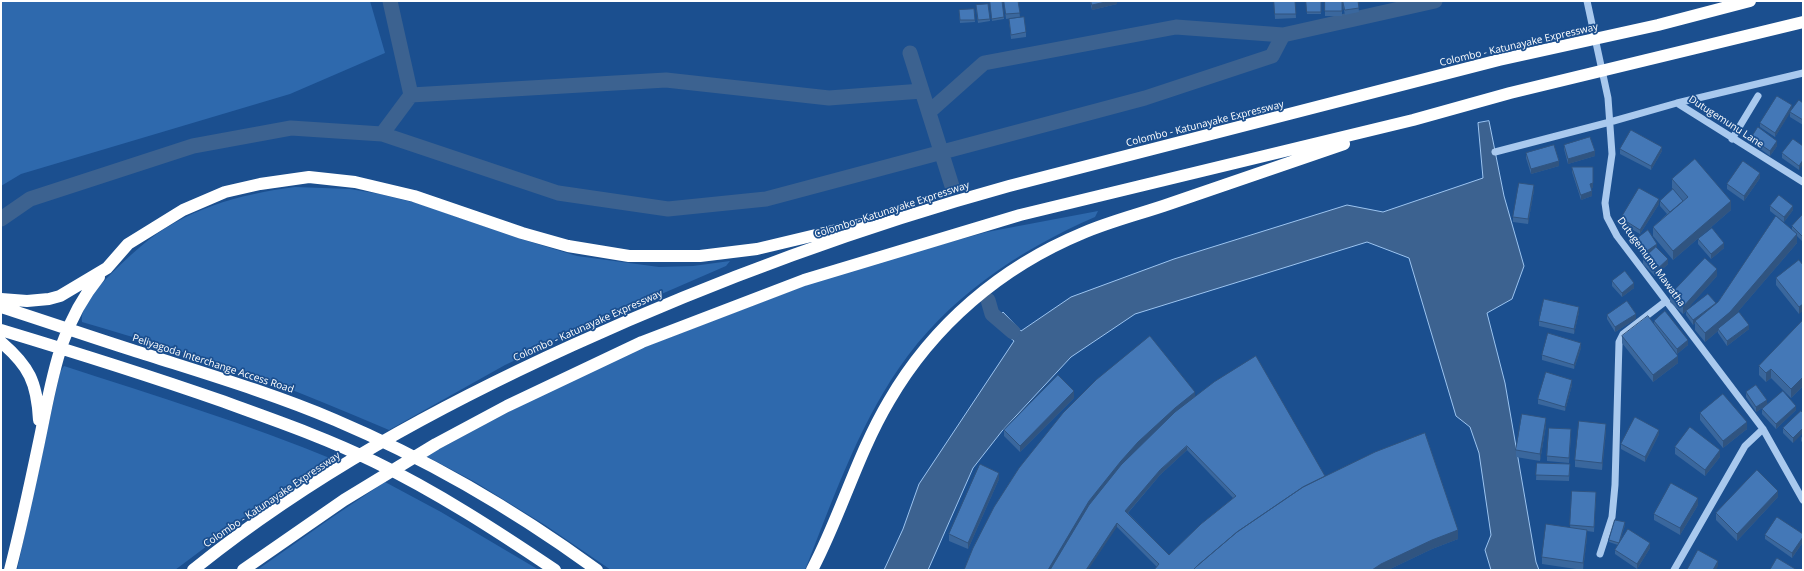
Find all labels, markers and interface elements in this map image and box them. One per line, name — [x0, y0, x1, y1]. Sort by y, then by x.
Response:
street label: Colombo - Katunayake Expressway — [1439, 21, 1599, 69]
street label: Dutugemunu Lane — [1686, 93, 1766, 151]
street label: Colombo - Katunayake Expressway — [1125, 99, 1285, 149]
street label: Colombo - Katunayake Expressway — [813, 179, 971, 241]
street label: Dutugemunu Mawatha — [1615, 215, 1687, 309]
street label: Colombo - Katunayake Expressway — [511, 288, 665, 364]
street label: Peliyagoda Interchange Access Road — [131, 332, 295, 396]
street label: Colombo - Katunayake Expressway — [201, 450, 343, 550]

